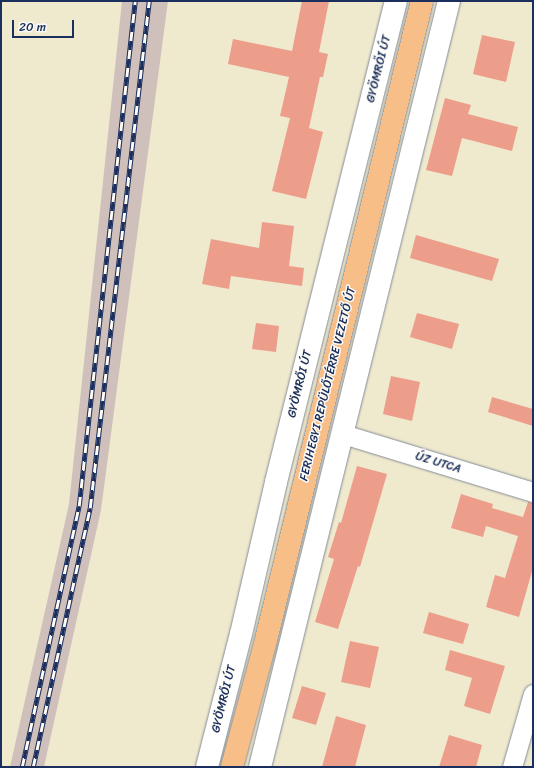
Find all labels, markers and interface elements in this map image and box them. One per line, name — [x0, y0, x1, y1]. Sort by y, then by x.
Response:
scale bar — [14, 12, 76, 38]
text: 20 m — [19, 16, 46, 38]
street label: GYÖMRŐI ÚT — [364, 34, 394, 104]
street label: FERIHEGYI REPÜLŐTÉRRE VEZETŐ ÚT — [297, 286, 359, 482]
street label: GYÖMRŐI ÚT — [285, 349, 315, 419]
street label: ÚZ UTCA — [413, 449, 463, 477]
street label: GYÖMRŐI ÚT — [209, 664, 239, 734]

